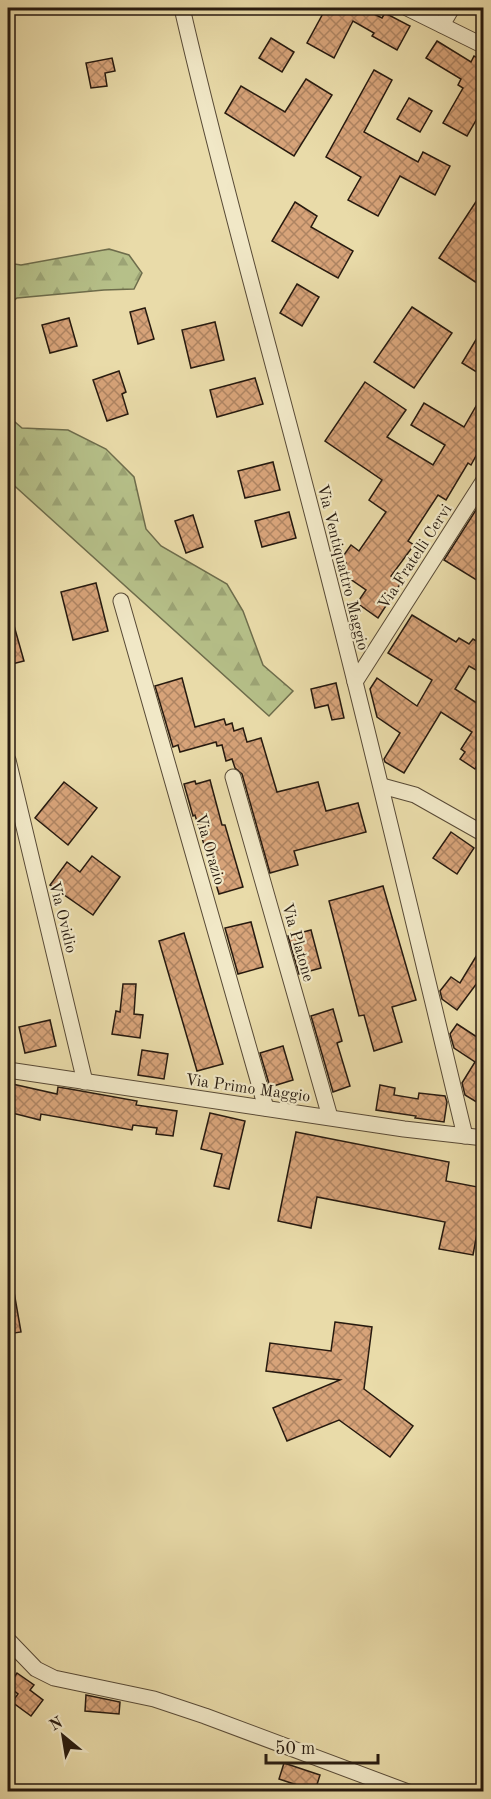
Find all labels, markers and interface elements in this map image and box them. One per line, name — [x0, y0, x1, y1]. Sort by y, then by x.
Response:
street label: Via Ventiquattro Maggio — [314, 483, 370, 652]
street label: Via Fratelli Cervi — [376, 502, 455, 612]
street label: Via Orazio — [191, 812, 227, 887]
street label: Via Ovidio — [45, 880, 79, 955]
street label: Via Platone — [278, 901, 316, 984]
street label: Via Primo Maggio — [184, 1072, 311, 1106]
north arrow — [33, 1706, 93, 1766]
text: N — [47, 1714, 66, 1735]
scale bar — [266, 1727, 378, 1765]
text: 50 m — [275, 1740, 315, 1758]

